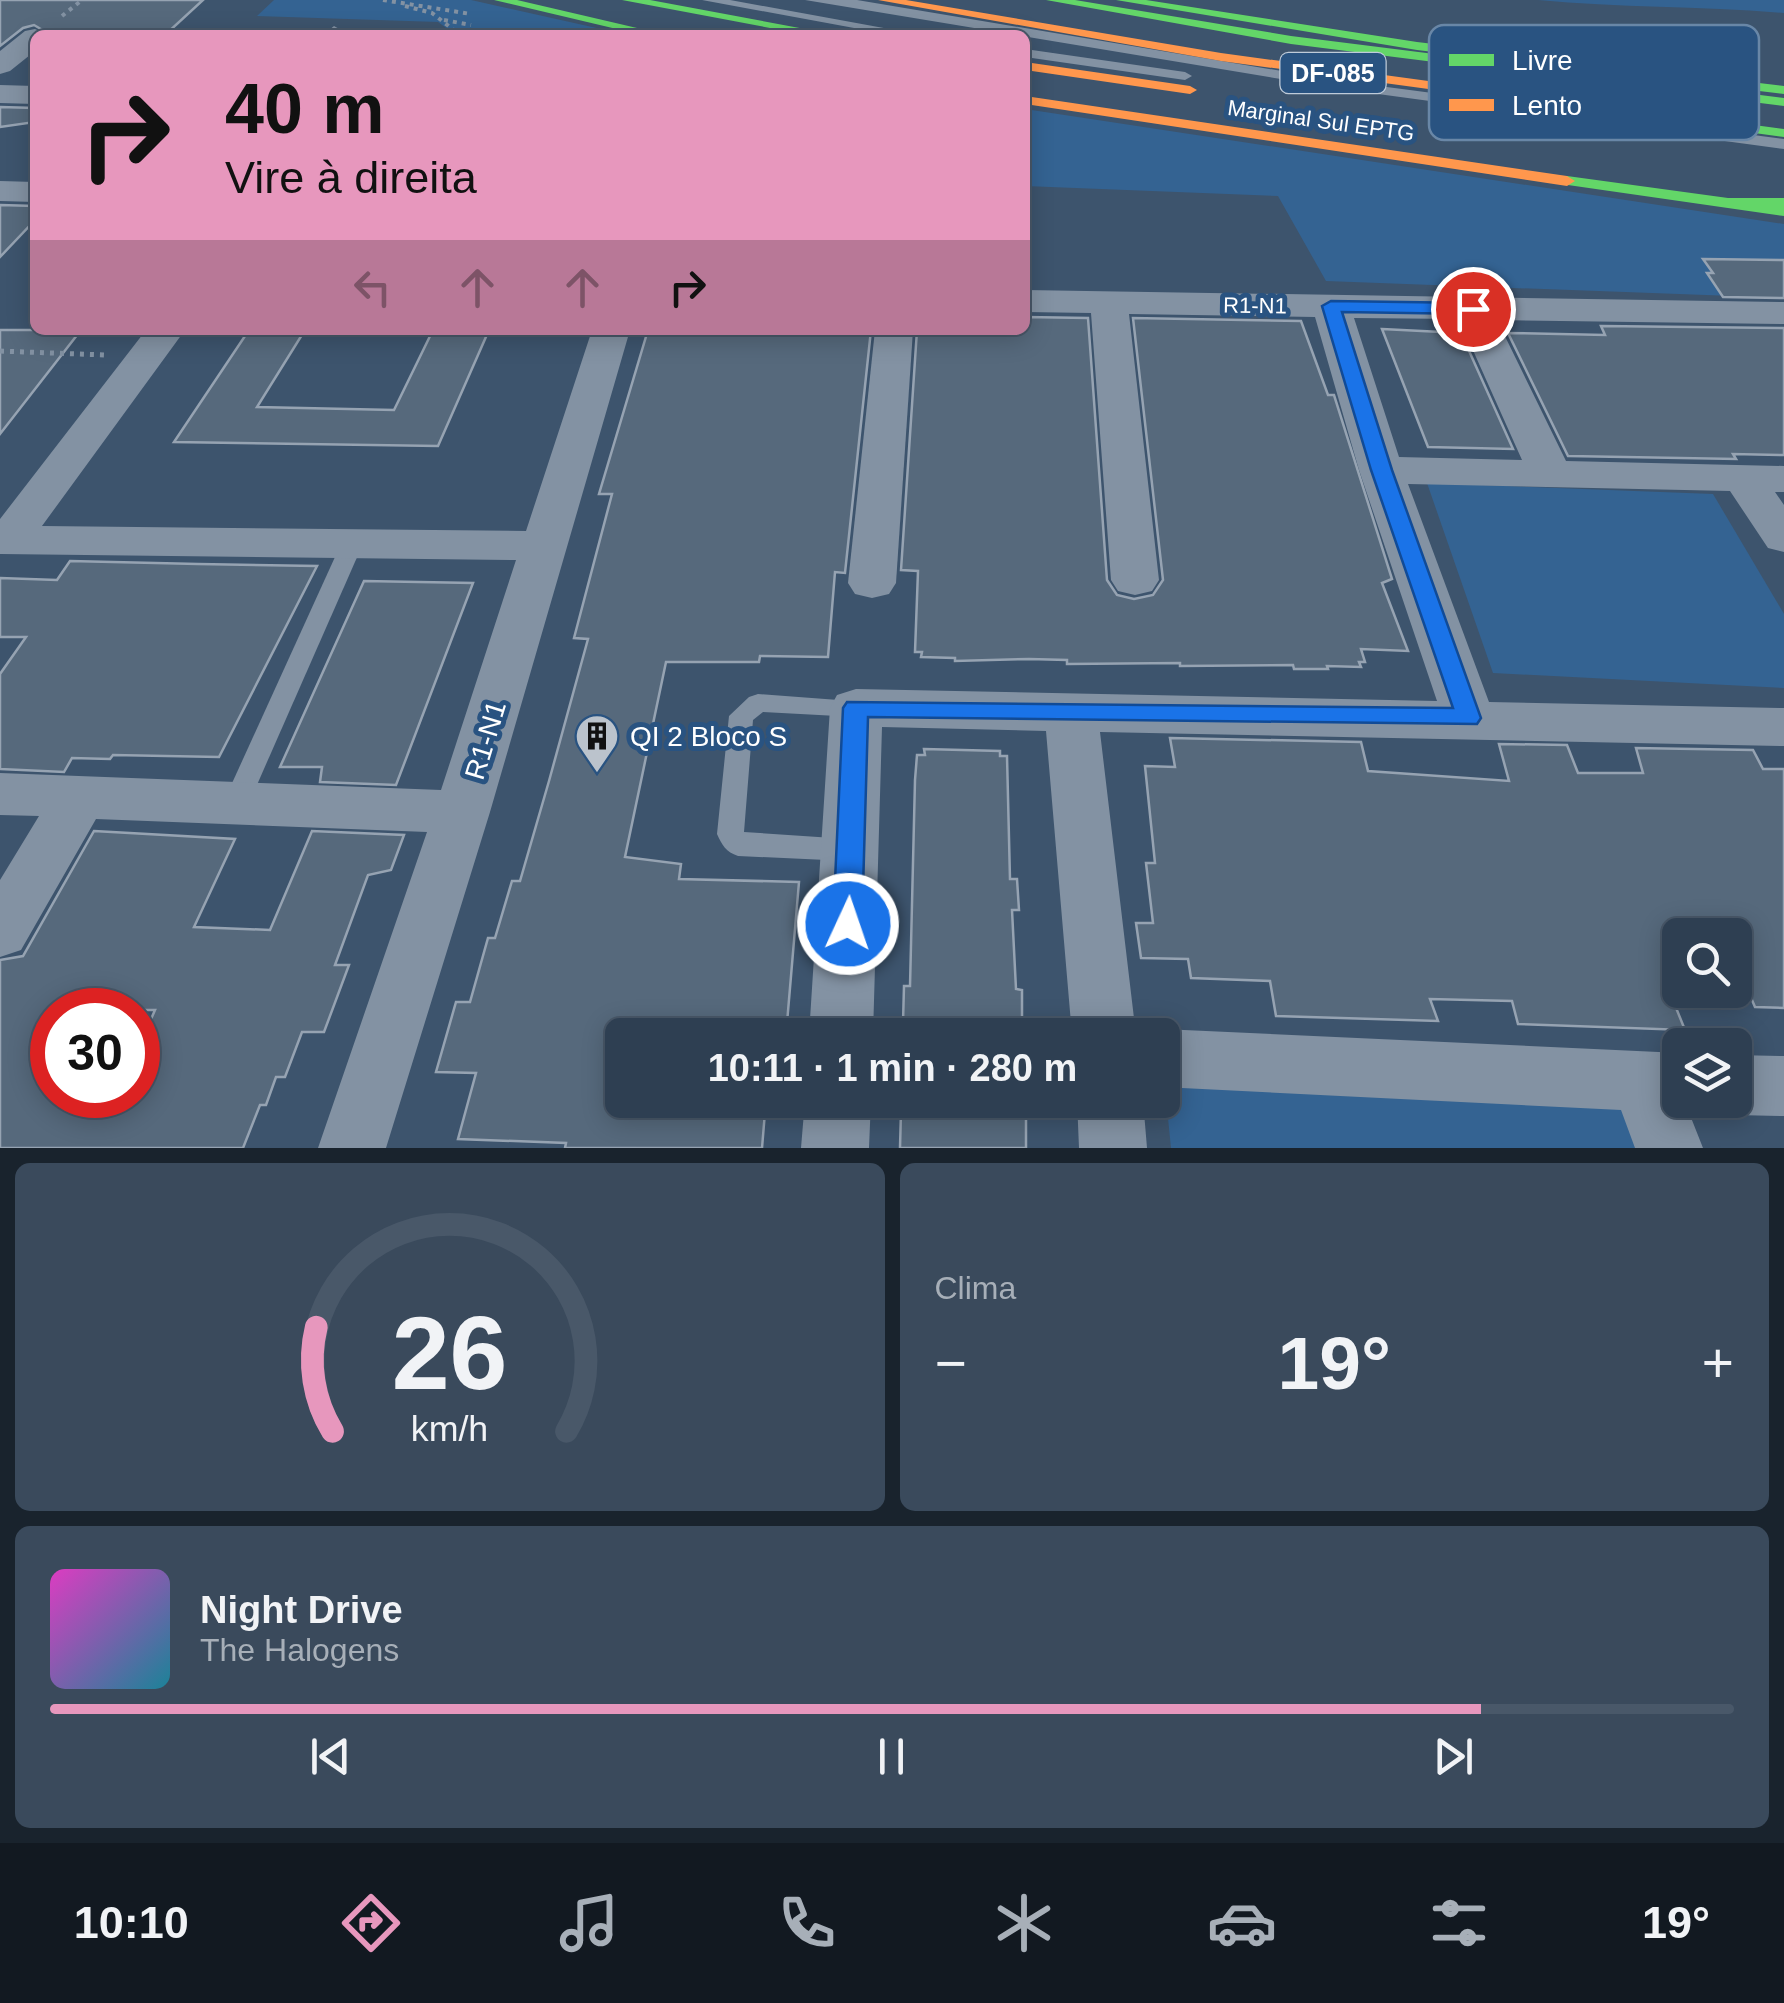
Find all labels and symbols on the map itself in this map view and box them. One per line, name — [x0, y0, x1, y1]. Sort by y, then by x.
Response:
legend — [1429, 25, 1759, 140]
text: Livre — [1512, 45, 1573, 76]
road number: DF-085 — [1280, 53, 1386, 93]
text: Lento — [1512, 90, 1582, 121]
street label: Marginal Sul EPTG — [1226, 95, 1416, 146]
pin — [1431, 267, 1516, 352]
street label: R1-N1 — [1223, 292, 1287, 319]
street label: R1-N1 — [459, 697, 512, 783]
building icon: QI 2 Bloco S — [574, 713, 620, 774]
place label: QI 2 Bloco S — [630, 721, 787, 752]
position arrow — [796, 872, 900, 976]
speed limit sign: 30 — [30, 988, 160, 1118]

